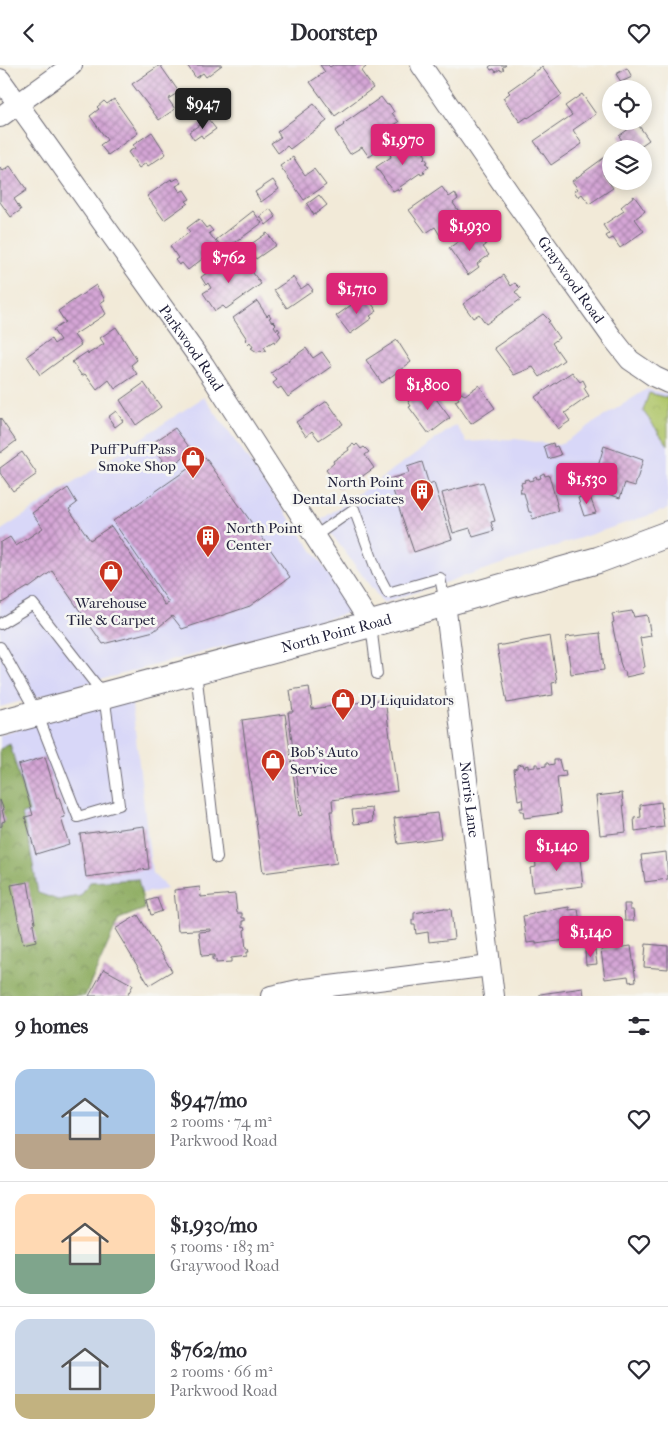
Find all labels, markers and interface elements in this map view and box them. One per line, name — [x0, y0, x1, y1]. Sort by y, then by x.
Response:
icon: back — [15, 19, 43, 47]
icon: heart — [625, 19, 653, 47]
text: Doorstep — [290, 20, 378, 46]
map controls — [602, 80, 652, 190]
button: locate — [602, 80, 652, 130]
pin: $947 — [173, 87, 233, 130]
text: $947 — [186, 94, 220, 113]
pin: $1,970 — [362, 123, 444, 166]
text: $1,970 — [382, 130, 424, 149]
button: layers — [602, 140, 652, 190]
pin: $1,930 — [429, 209, 511, 252]
text: $1,930 — [449, 216, 491, 235]
street label: Graywood Road — [534, 233, 609, 328]
pin: $762 — [199, 241, 259, 284]
text: $762 — [212, 248, 246, 267]
pin: $1,710 — [316, 273, 398, 315]
text: $1,710 — [337, 279, 377, 298]
street label: Parkwood Road — [155, 301, 228, 395]
pin: $1,800 — [387, 369, 469, 411]
text: $1,800 — [406, 375, 450, 394]
place label: Puff Puff Pass Smoke Shop — [90, 440, 176, 475]
shop icon: Puff Puff Pass Smoke Shop — [180, 445, 206, 479]
pin: $1,530 — [546, 463, 628, 505]
text: $1,530 — [567, 469, 607, 488]
place label: North Point Dental Associates — [292, 473, 405, 508]
building icon: North Point Dental Associates — [409, 478, 435, 512]
place label: North Point Center — [226, 519, 303, 554]
building icon: North Point Center — [195, 524, 221, 558]
shop icon: Warehouse Tile & Carpet — [98, 559, 124, 593]
place label: Warehouse Tile & Carpet — [66, 594, 156, 629]
street label: North Point Road — [279, 609, 394, 657]
shop icon: DJ Liquidators — [330, 687, 356, 721]
place label: DJ Liquidators — [360, 691, 454, 709]
place label: Bob’s Auto Service — [290, 743, 358, 778]
shop icon: Bob’s Auto Service — [260, 748, 286, 782]
street label: Norris Lane — [456, 760, 483, 839]
pin: $1,140 — [516, 829, 598, 872]
text: $1,140 — [536, 836, 578, 855]
pin: $1,140 — [550, 915, 632, 958]
text: $1,140 — [570, 922, 612, 941]
icon: filters — [625, 1012, 653, 1040]
text: 9 homes — [15, 1014, 88, 1038]
text: $947/mo — [170, 1088, 247, 1112]
icon: home — [55, 1089, 115, 1149]
icon: heart — [625, 1105, 653, 1133]
text: 2 rooms · 74 m² — [170, 1112, 272, 1131]
text: Parkwood Road — [170, 1131, 277, 1150]
text: $1,930/mo — [170, 1213, 257, 1237]
icon: home — [55, 1214, 115, 1274]
icon: heart — [625, 1230, 653, 1258]
text: 5 rooms · 183 m² — [170, 1237, 274, 1256]
text: Graywood Road — [170, 1256, 279, 1275]
text: $762/mo — [170, 1338, 247, 1362]
icon: home — [55, 1339, 115, 1399]
icon: heart — [625, 1355, 653, 1383]
text: 2 rooms · 66 m² — [170, 1362, 272, 1381]
text: Parkwood Road — [170, 1381, 277, 1400]

